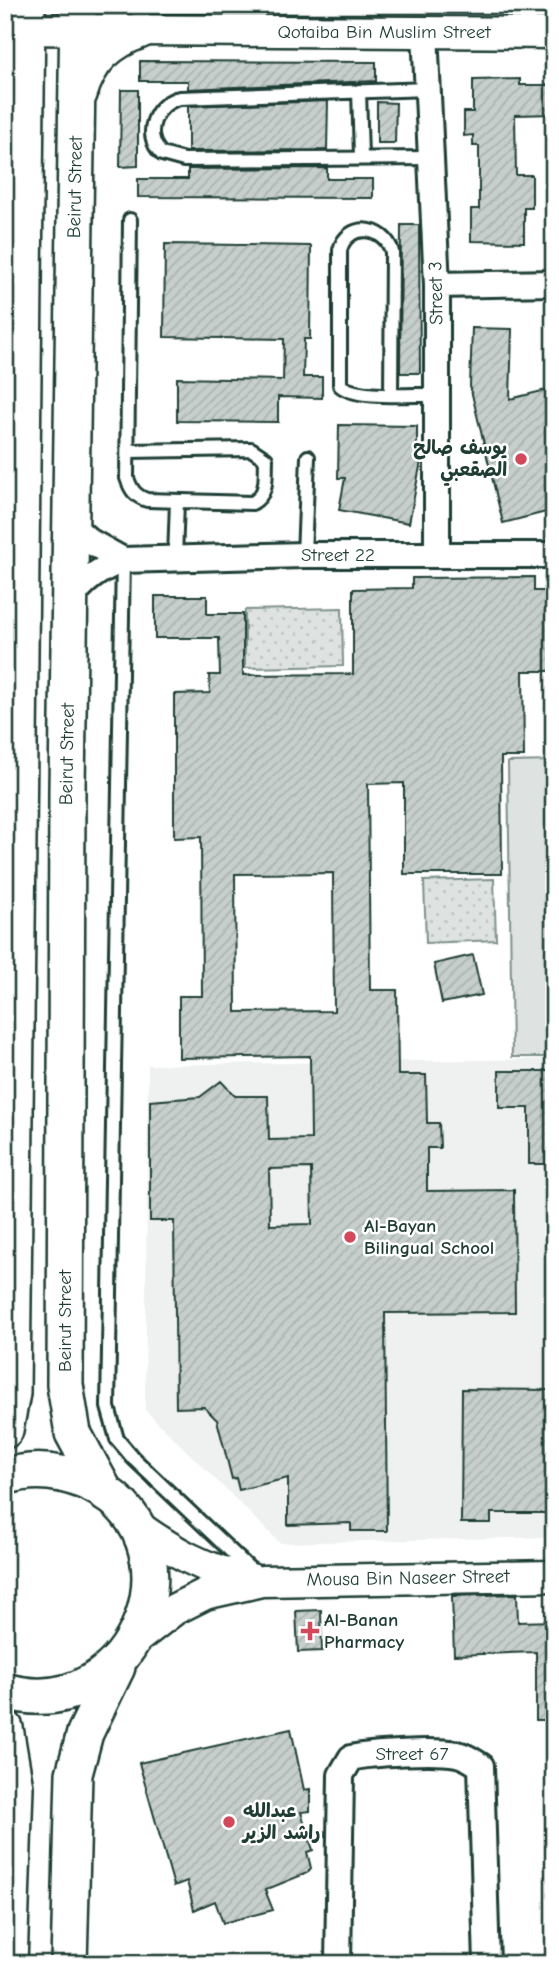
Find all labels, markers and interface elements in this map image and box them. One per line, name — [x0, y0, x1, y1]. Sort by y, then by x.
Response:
street label: Qotaiba Bin Muslim Street — [277, 21, 491, 43]
street label: Beirut Street — [63, 135, 87, 238]
street label: Street 3 — [424, 261, 448, 325]
place label: يوسف صالح الصقعبي — [413, 437, 508, 486]
marker: يوسف صالح الصقعبي — [513, 451, 529, 467]
street label: Street 22 — [301, 544, 375, 566]
street label: Beirut Street — [55, 702, 79, 805]
place label: Al-Bayan Bilingual School — [364, 1215, 494, 1259]
marker: Al-Bayan Bilingual School — [342, 1229, 358, 1245]
street label: Beirut Street — [54, 1269, 76, 1372]
street label: Mousa Bin Naseer Street — [306, 1565, 510, 1591]
place label: Al-Banan Pharmacy — [324, 1609, 405, 1653]
marker: Al-Banan Pharmacy — [302, 1623, 318, 1639]
street label: Street 67 — [375, 1743, 449, 1765]
place label: عبدالله راشد الزير — [241, 1800, 320, 1844]
marker: عبدالله راشد الزير — [221, 1814, 237, 1830]

